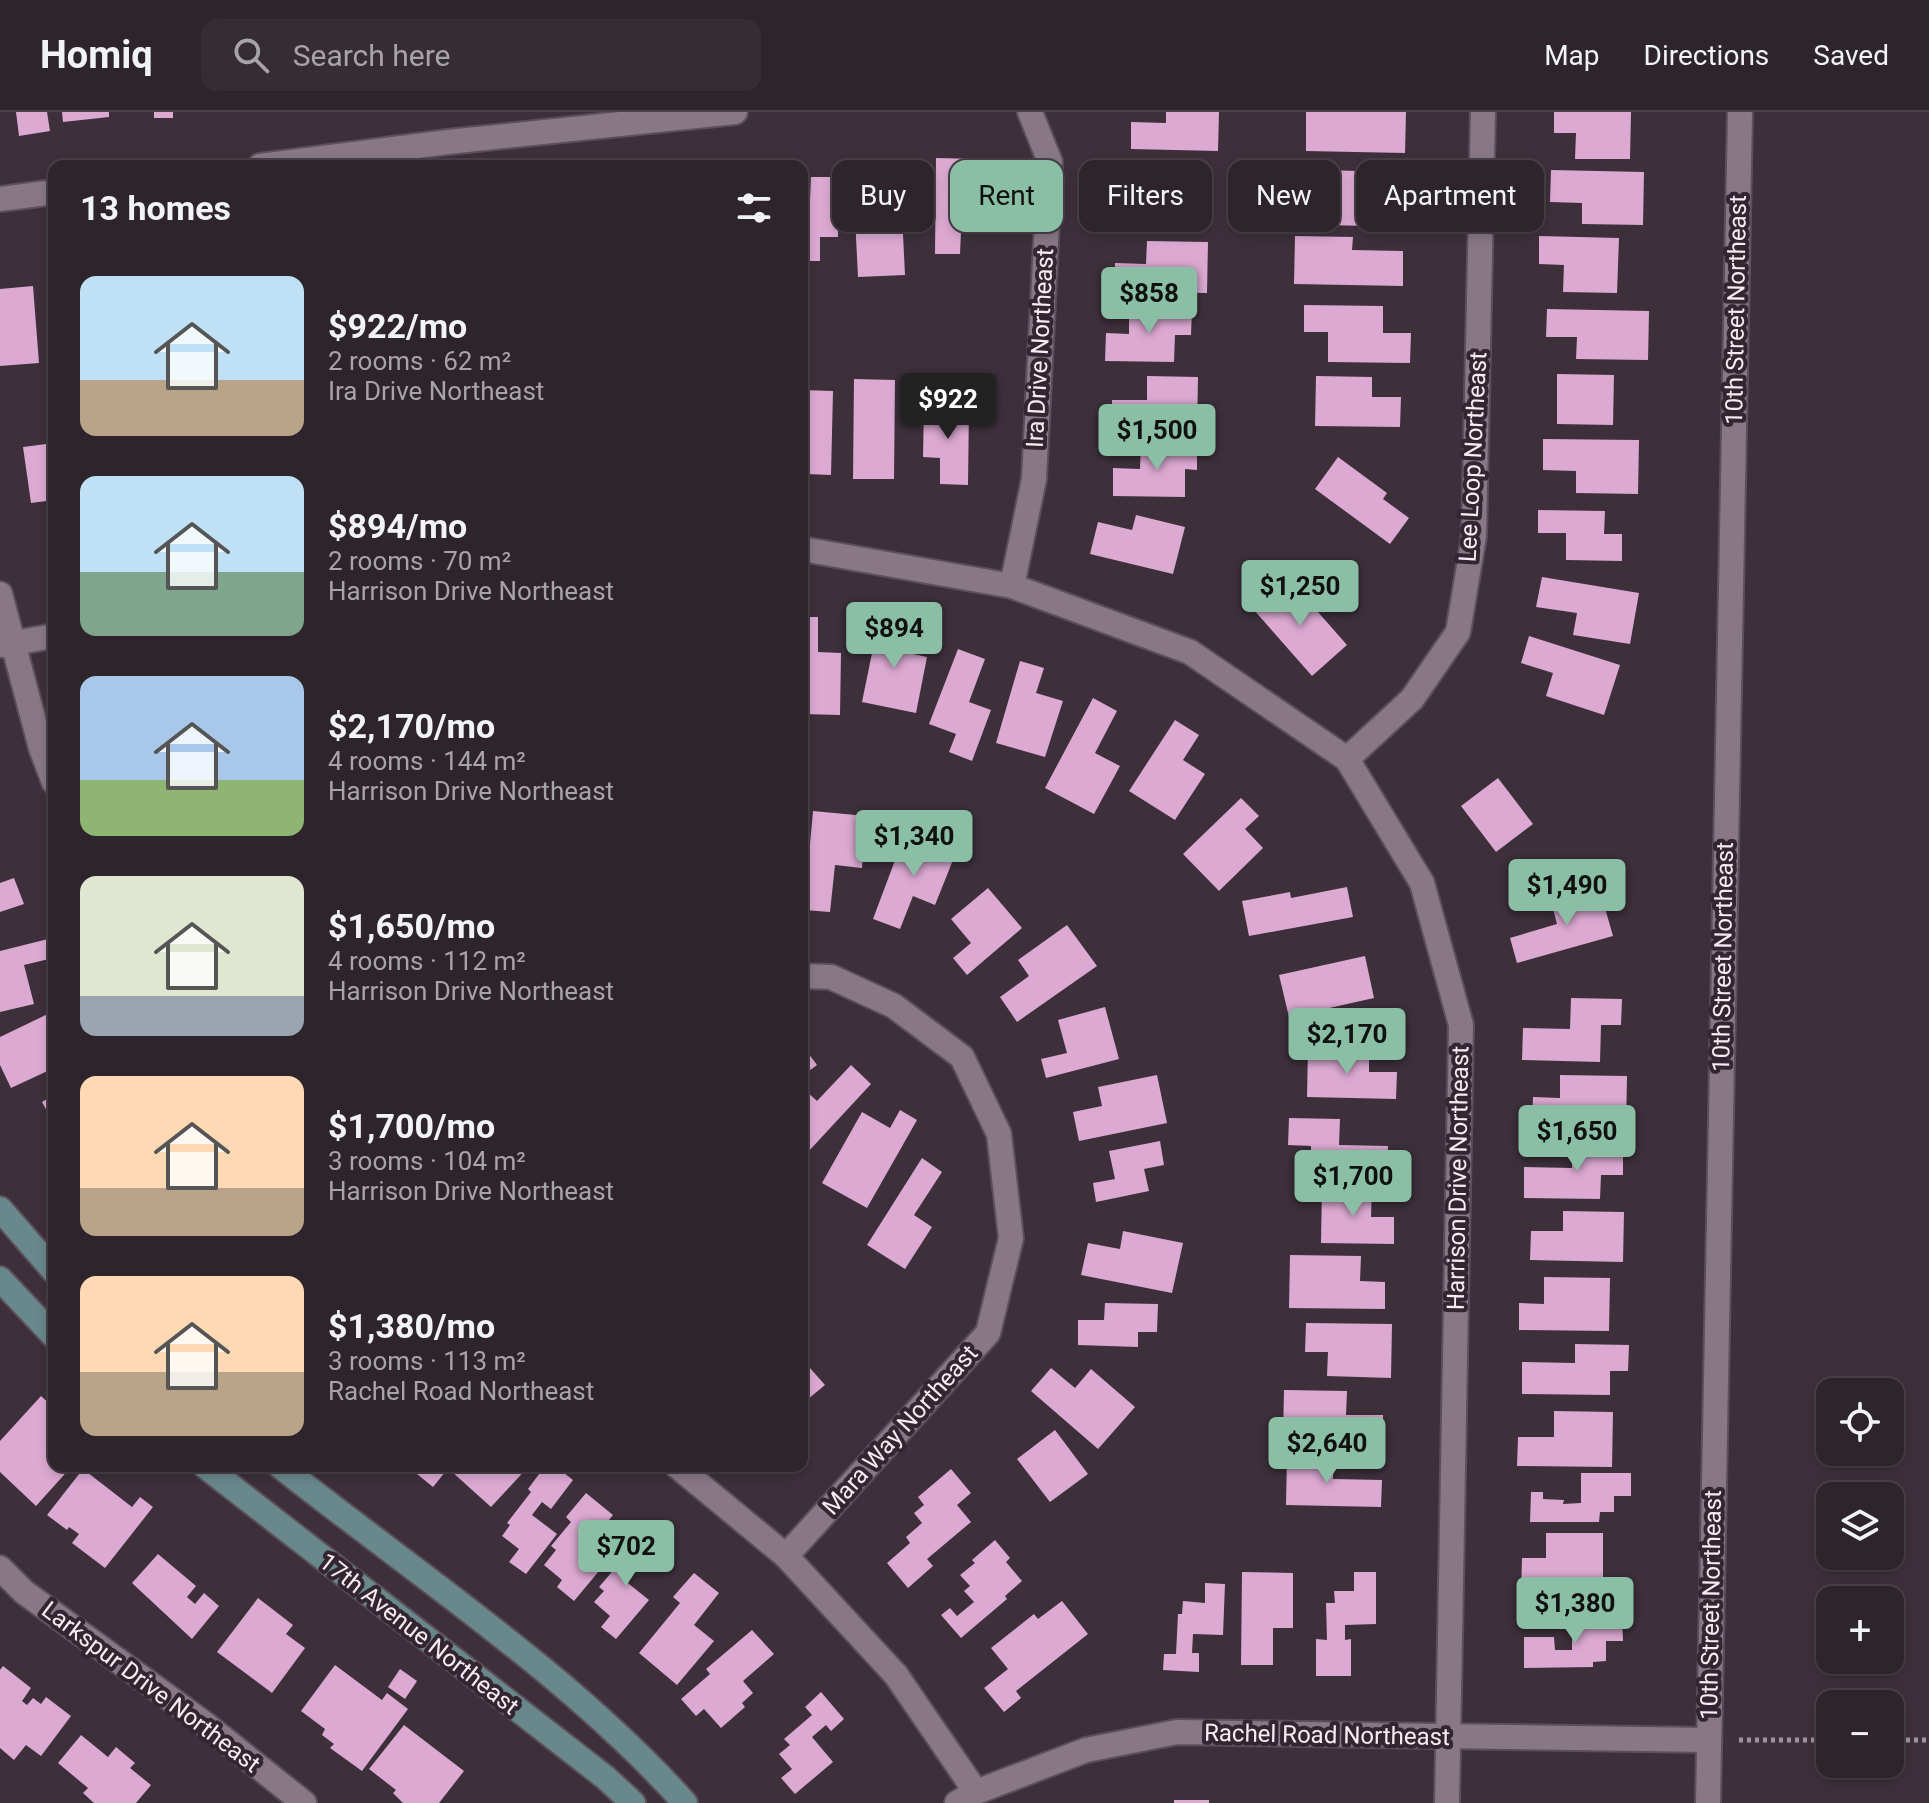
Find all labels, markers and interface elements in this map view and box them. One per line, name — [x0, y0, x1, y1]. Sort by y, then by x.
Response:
search box — [201, 19, 761, 91]
text: Homiq — [40, 33, 153, 77]
icon: search — [229, 33, 273, 77]
text: Search here — [293, 38, 451, 73]
text: Map — [1544, 39, 1600, 72]
text: Directions — [1644, 39, 1769, 72]
text: Saved — [1813, 39, 1889, 72]
chip: Buy — [832, 160, 934, 232]
chip: Rent — [950, 160, 1063, 232]
chip: Filters — [1079, 160, 1212, 232]
chip: New — [1228, 160, 1340, 232]
chip: Apartment — [1356, 160, 1544, 232]
icon: filters — [732, 186, 776, 230]
text: 13 homes — [80, 188, 231, 228]
street label: 10th Street Northeast — [1720, 195, 1752, 425]
street label: Ira Drive Northeast — [1021, 247, 1059, 448]
pin: $858 — [1102, 267, 1196, 335]
text: $858 — [1119, 278, 1179, 308]
text: $922/mo — [328, 306, 467, 346]
icon: home — [144, 308, 240, 404]
text: 2 rooms · 62 m² — [328, 346, 511, 376]
street label: Lee Loop Northeast — [1454, 351, 1493, 563]
pin: $922 — [901, 373, 995, 441]
text: Ira Drive Northeast — [328, 376, 544, 406]
text: $922 — [918, 384, 978, 414]
pin: $1,500 — [1092, 404, 1222, 472]
text: $1,500 — [1117, 415, 1197, 445]
text: $894/mo — [328, 506, 467, 546]
icon: home — [144, 508, 240, 604]
text: 2 rooms · 70 m² — [328, 546, 511, 576]
pin: $1,250 — [1235, 560, 1365, 628]
text: $1,250 — [1260, 571, 1340, 601]
text: Harrison Drive Northeast — [328, 576, 614, 606]
pin: $894 — [847, 602, 941, 670]
text: $894 — [864, 613, 924, 643]
text: $2,170/mo — [328, 706, 495, 746]
icon: home — [144, 708, 240, 804]
text: 4 rooms · 144 m² — [328, 746, 526, 776]
text: Harrison Drive Northeast — [328, 776, 614, 806]
pin: $1,340 — [849, 810, 979, 878]
text: $1,340 — [874, 821, 954, 851]
street label: 10th Street Northeast — [1707, 842, 1739, 1072]
pin: $1,490 — [1502, 859, 1632, 927]
text: $1,490 — [1527, 870, 1607, 900]
text: $1,650/mo — [328, 906, 495, 946]
icon: home — [144, 908, 240, 1004]
text: 4 rooms · 112 m² — [328, 946, 526, 976]
text: Harrison Drive Northeast — [328, 976, 614, 1006]
pin: $2,170 — [1282, 1008, 1412, 1076]
text: $2,170 — [1307, 1019, 1387, 1049]
street label: Harrison Drive Northeast — [1442, 1046, 1474, 1310]
pin: $1,650 — [1512, 1105, 1642, 1173]
text: $1,700/mo — [328, 1106, 495, 1146]
icon: home — [144, 1108, 240, 1204]
text: $1,650 — [1537, 1116, 1617, 1146]
text: 3 rooms · 104 m² — [328, 1146, 526, 1176]
pin: $1,700 — [1288, 1150, 1418, 1218]
text: $1,700 — [1313, 1161, 1393, 1191]
text: Harrison Drive Northeast — [328, 1176, 614, 1206]
text: $1,380/mo — [328, 1306, 495, 1346]
icon: home — [144, 1308, 240, 1404]
street label: Mara Way Northeast — [817, 1339, 984, 1521]
text: 3 rooms · 113 m² — [328, 1346, 526, 1376]
text: Rachel Road Northeast — [328, 1376, 594, 1406]
map controls — [1816, 1378, 1904, 1778]
button: locate — [1816, 1378, 1904, 1466]
pin: $2,640 — [1262, 1417, 1392, 1485]
text: $2,640 — [1287, 1428, 1367, 1458]
button: layers — [1816, 1482, 1904, 1570]
street label: 10th Street Northeast — [1695, 1490, 1727, 1720]
pin: $702 — [579, 1520, 673, 1588]
text: $702 — [596, 1531, 656, 1561]
street label: 17th Avenue Northeast — [314, 1548, 524, 1721]
pin: $1,380 — [1510, 1577, 1640, 1645]
button: + — [1816, 1586, 1904, 1674]
text: $1,380 — [1535, 1588, 1615, 1618]
street label: Larkspur Drive Northeast — [36, 1596, 266, 1778]
button: − — [1816, 1690, 1904, 1778]
street label: Rachel Road Northeast — [1204, 1719, 1450, 1751]

